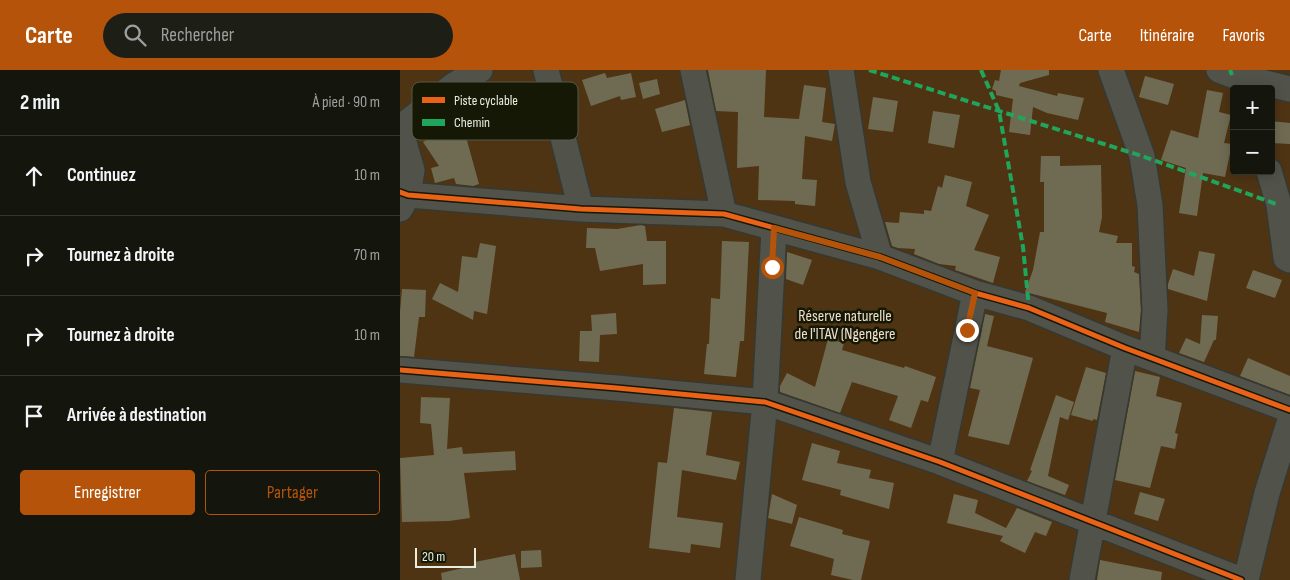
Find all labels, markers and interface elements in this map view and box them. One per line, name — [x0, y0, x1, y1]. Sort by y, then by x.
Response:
search box — [103, 13, 453, 58]
text: Carte — [25, 21, 73, 50]
icon: search — [121, 21, 149, 49]
text: Rechercher — [161, 24, 234, 47]
text: Carte — [1078, 25, 1112, 46]
text: Itinéraire — [1140, 25, 1194, 46]
text: Favoris — [1222, 25, 1265, 46]
legend — [412, 82, 578, 140]
map controls — [1230, 85, 1275, 175]
button: + — [1230, 85, 1275, 130]
text: 2 min — [20, 90, 60, 115]
text: Piste cyclable — [454, 92, 518, 109]
text: À pied · 90 m — [313, 93, 380, 112]
text: Chemin — [454, 114, 490, 131]
button: − — [1230, 130, 1275, 175]
icon: ahead — [20, 162, 48, 190]
text: Continuez — [67, 164, 136, 187]
text: 10 m — [354, 166, 380, 185]
icon: right — [20, 242, 48, 270]
text: Tournez à droite — [67, 244, 175, 267]
text: 70 m — [354, 246, 380, 265]
route start — [761, 256, 784, 279]
park label: Réserve naturelle de l'ITAV (Ngengere — [794, 307, 896, 344]
route end — [956, 319, 979, 342]
icon: right — [20, 322, 48, 350]
text: Tournez à droite — [67, 324, 175, 347]
text: 10 m — [354, 326, 380, 345]
icon: arrive — [20, 402, 48, 430]
text: Arrivée à destination — [67, 404, 207, 427]
button: Enregistrer — [20, 470, 195, 515]
button: Partager — [205, 470, 380, 515]
scale bar — [415, 545, 476, 568]
text: 20 m — [422, 548, 445, 565]

